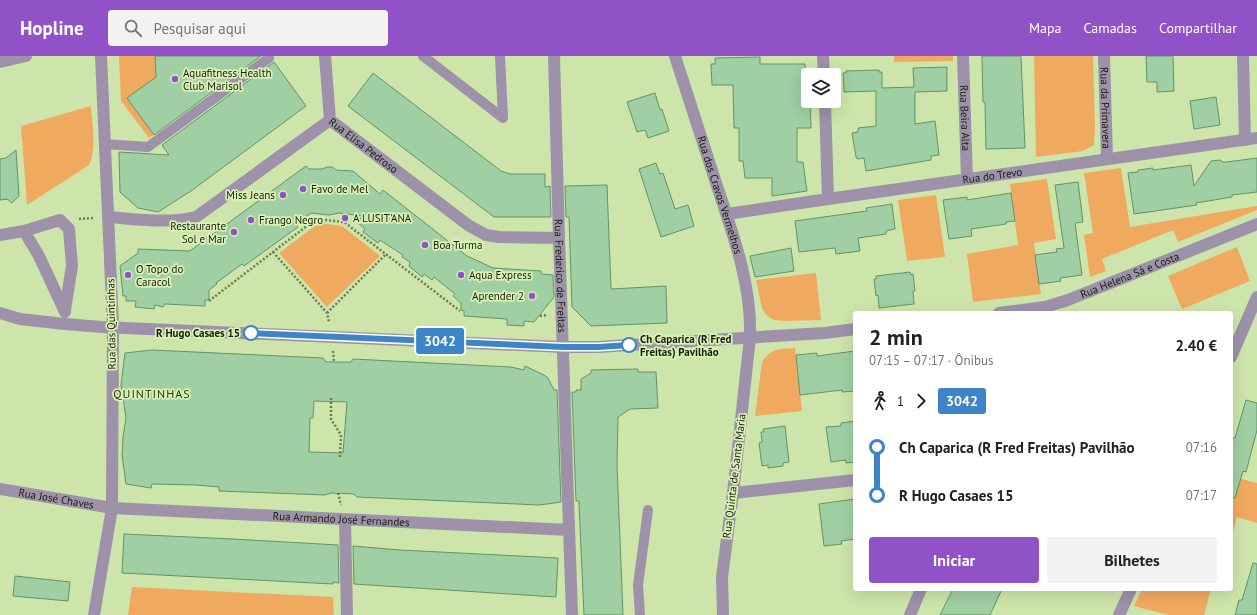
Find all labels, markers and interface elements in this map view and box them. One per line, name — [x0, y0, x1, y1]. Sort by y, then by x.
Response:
search box — [108, 10, 388, 46]
text: Hopline — [20, 16, 84, 40]
icon: search — [122, 17, 144, 39]
text: Pesquisar aqui — [154, 19, 246, 38]
text: Mapa — [1029, 19, 1062, 37]
text: Camadas — [1084, 19, 1137, 37]
text: Compartilhar — [1159, 19, 1237, 37]
place label: Aquafitness Health Club Marisol — [183, 66, 271, 93]
street label: Rua da Primavera — [1097, 67, 1114, 149]
map controls — [801, 68, 841, 108]
button: layers — [801, 68, 841, 108]
marker: Aquafitness Health Club Marisol — [170, 74, 180, 84]
street label: Rua Beira Alta — [957, 85, 973, 151]
street label: Rua Elisa Pedroso — [326, 115, 401, 176]
street label: Rua dos Cravos Vermelhos — [694, 134, 745, 256]
street label: Rua do Trevo — [961, 164, 1023, 187]
place label: Favo de Mel — [311, 182, 369, 196]
marker: Favo de Mel — [298, 184, 308, 194]
place label: Miss Jeans — [226, 188, 275, 202]
marker: Miss Jeans — [278, 190, 288, 200]
place label: A LUSIT'ANA — [353, 211, 412, 225]
place label: Frango Negro — [259, 213, 323, 227]
marker: A LUSIT'ANA — [340, 213, 350, 223]
marker: Frango Negro — [246, 215, 256, 225]
place label: Restaurante Sol e Mar — [170, 219, 226, 246]
street label: Rua Frederico de Freitas — [551, 219, 569, 333]
marker: Restaurante Sol e Mar — [229, 227, 239, 237]
place label: Boa Turma — [433, 238, 482, 252]
marker: Boa Turma — [420, 240, 430, 250]
street label: Rua Helena Sá e Costa — [1078, 249, 1181, 301]
place label: O Topo do Caracol — [136, 262, 183, 289]
place label: Aqua Express — [469, 268, 532, 282]
marker: O Topo do Caracol — [123, 270, 133, 280]
marker: Aqua Express — [456, 270, 466, 280]
street label: Rua das Quintinhas — [103, 278, 119, 370]
place label: Aprender 2 — [472, 289, 524, 303]
marker: Aprender 2 — [527, 291, 537, 301]
text: 2 min — [869, 323, 923, 351]
marker: R Hugo Casaes 15 — [243, 325, 259, 341]
place label: R Hugo Casaes 15 — [156, 326, 240, 340]
line badge: 3042 — [412, 328, 468, 354]
text: 3042 — [424, 332, 456, 350]
place label: Ch Caparica (R Fred Freitas) Pavilhão — [640, 332, 732, 359]
text: 2.40 € — [1175, 336, 1217, 355]
marker: Ch Caparica (R Fred Freitas) Pavilhão — [621, 337, 637, 353]
text: 07:15 – 07:17 · Ônibus — [869, 352, 994, 369]
district label: QUINTINHAS — [113, 386, 191, 401]
icon: walk — [869, 390, 891, 412]
icon: forward — [910, 390, 932, 412]
text: 3042 — [946, 392, 978, 410]
text: 1 — [897, 393, 904, 410]
street label: Rua Quinta de Santa Maria — [719, 413, 749, 539]
text: Ch Caparica (R Fred Freitas) Pavilhão — [899, 438, 1135, 457]
text: 07:16 — [1186, 439, 1217, 456]
street label: Rua José Chaves — [17, 485, 95, 512]
text: R Hugo Casaes 15 — [899, 486, 1014, 505]
text: 07:17 — [1186, 487, 1217, 504]
street label: Rua Armando José Fernandes — [272, 509, 410, 529]
button: Iniciar — [869, 537, 1039, 583]
button: Bilhetes — [1047, 537, 1217, 583]

